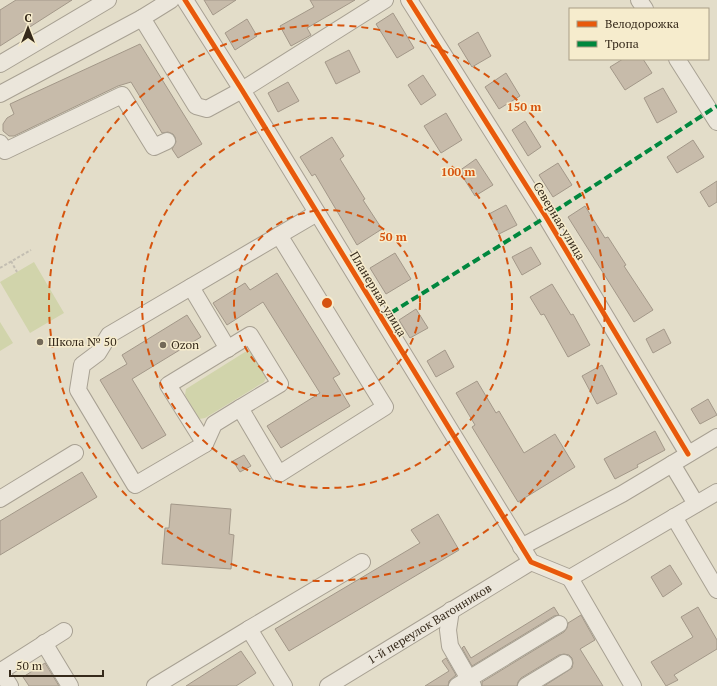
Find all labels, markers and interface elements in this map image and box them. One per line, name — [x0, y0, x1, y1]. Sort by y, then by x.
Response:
north arrow — [8, 8, 48, 48]
legend — [569, 8, 709, 60]
text: С — [24, 11, 32, 25]
text: Велодорожка — [605, 16, 679, 31]
text: Тропа — [605, 36, 639, 51]
text: 150 m — [507, 99, 541, 114]
text: 100 m — [441, 164, 475, 179]
street label: Северная улица — [530, 179, 589, 262]
text: 50 m — [379, 229, 407, 244]
street label: Планерная улица — [347, 248, 410, 339]
centre of rings — [320, 296, 334, 310]
place label: Школа № 50 — [48, 334, 117, 349]
marker: Школа № 50 — [35, 337, 45, 347]
place label: Ozon — [171, 337, 199, 352]
marker: Ozon — [158, 340, 168, 350]
street label: 1-й переулок Вагонников — [364, 580, 494, 667]
scale bar — [10, 652, 103, 678]
text: 50 m — [16, 658, 43, 673]

